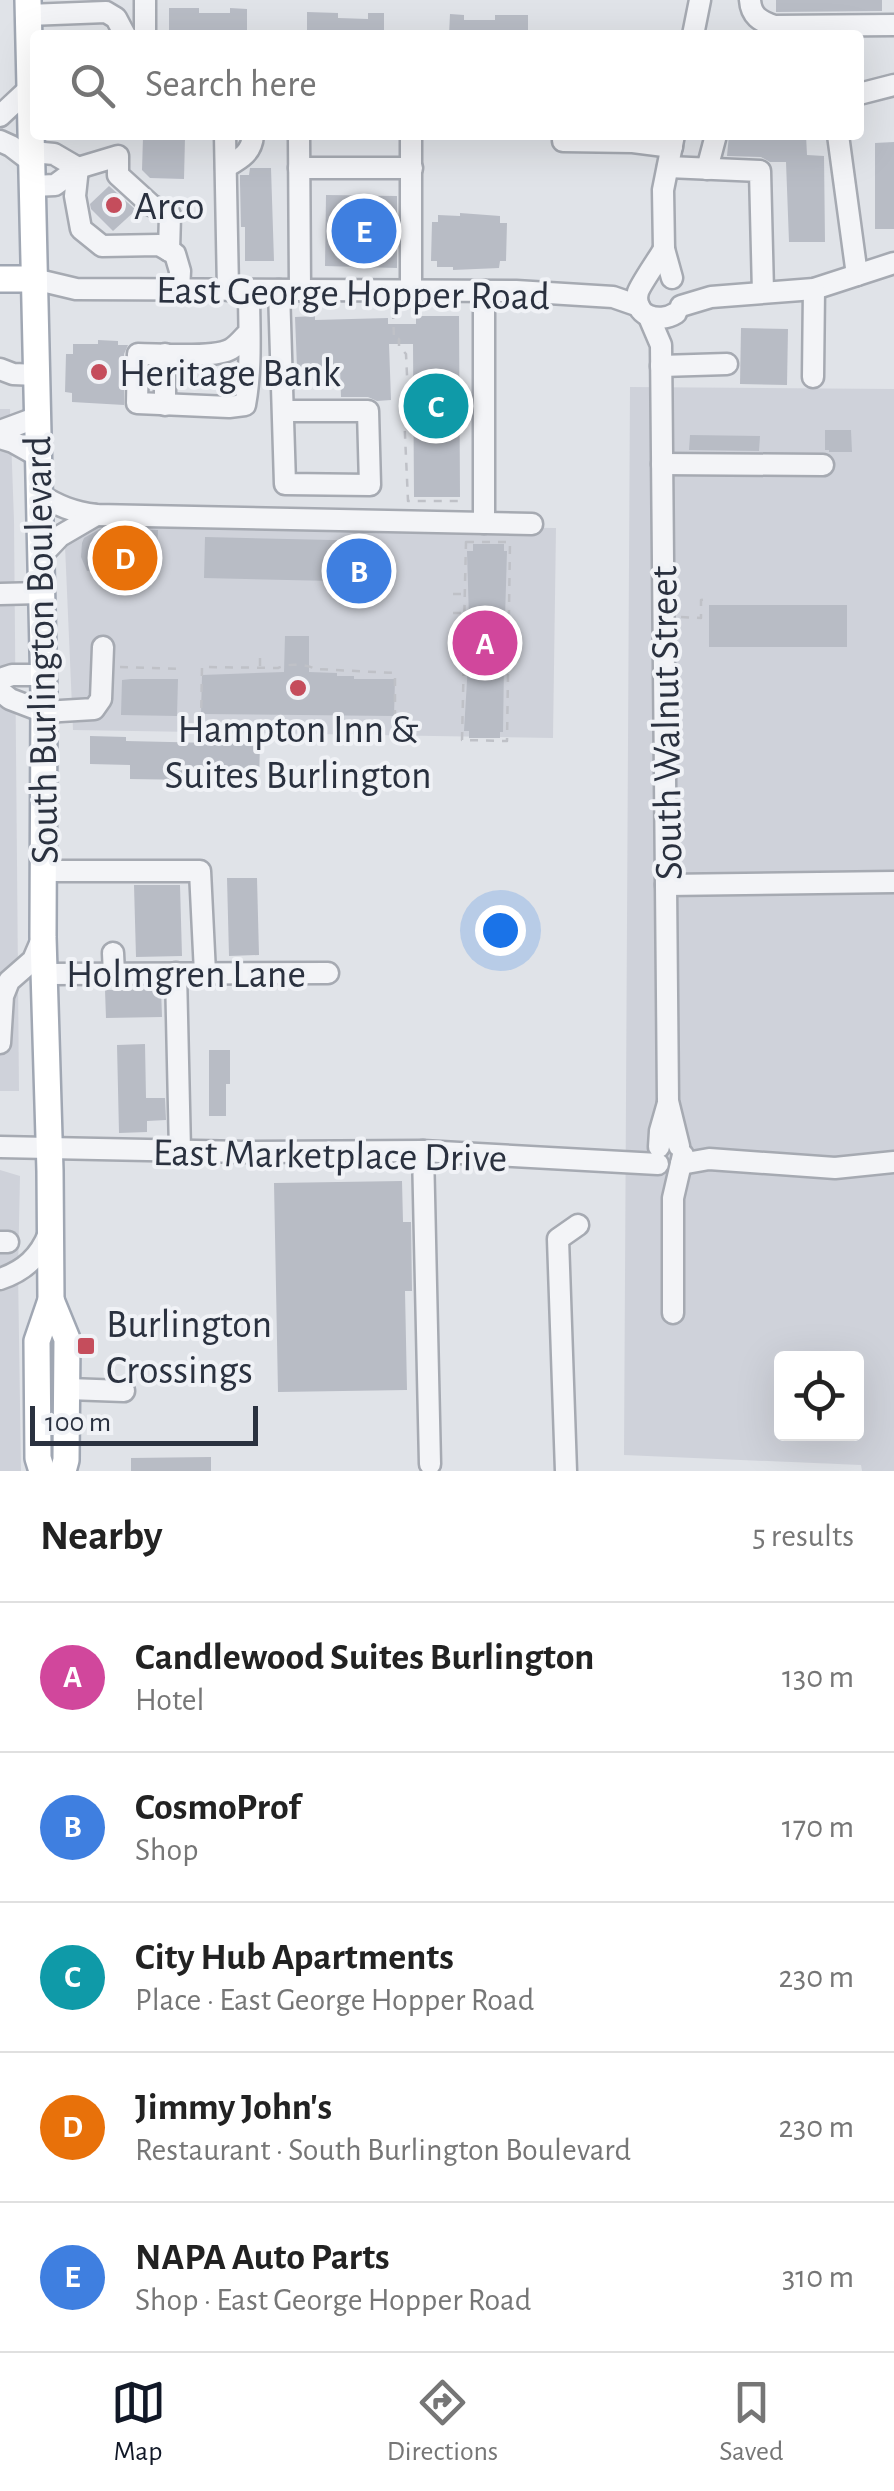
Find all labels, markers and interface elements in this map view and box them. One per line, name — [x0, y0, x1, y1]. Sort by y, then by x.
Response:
search box — [30, 30, 864, 140]
icon: search — [65, 58, 120, 113]
text: Search here — [145, 66, 317, 104]
place label: Arco — [134, 187, 205, 227]
marker: Arco — [103, 194, 125, 216]
pin: E — [332, 194, 396, 268]
street label: East George Hopper Road — [156, 271, 550, 317]
place label: Heritage Bank — [119, 354, 341, 394]
marker: Heritage Bank — [88, 361, 110, 383]
pin: C — [404, 368, 468, 444]
street label: South Burlington Boulevard — [18, 435, 66, 865]
pin: D — [92, 520, 158, 596]
pin: B — [326, 534, 392, 608]
street label: South Walnut Street — [644, 565, 690, 881]
pin: A — [452, 606, 518, 680]
marker: Hampton Inn & Suites Burlington — [287, 677, 309, 699]
place label: Hampton Inn & Suites Burlington — [164, 710, 432, 796]
your location — [475, 905, 526, 956]
street label: Holmgren Lane — [66, 955, 306, 995]
street label: East Marketplace Drive — [152, 1133, 508, 1179]
place label: Burlington Crossings — [106, 1305, 272, 1391]
marker: Burlington Crossings — [75, 1335, 97, 1357]
map controls — [774, 1351, 864, 1441]
button: locate — [774, 1351, 864, 1441]
scale bar — [30, 1401, 258, 1446]
text: 100 m — [45, 1409, 111, 1437]
text: Nearby — [40, 1515, 163, 1557]
text: 5 results — [752, 1520, 854, 1552]
text: Candlewood Suites Burlington — [135, 1639, 594, 1677]
text: A — [63, 1661, 82, 1693]
text: 130 m — [782, 1661, 854, 1693]
text: Hotel — [135, 1684, 204, 1716]
text: CosmoProf — [135, 1789, 301, 1827]
text: B — [63, 1811, 82, 1843]
text: 170 m — [782, 1811, 854, 1843]
text: Shop — [135, 1834, 198, 1866]
text: City Hub Apartments — [135, 1939, 454, 1977]
text: C — [64, 1961, 81, 1993]
text: 230 m — [778, 1961, 854, 1993]
text: Place · East George Hopper Road — [135, 1984, 534, 2016]
text: Jimmy John's — [135, 2089, 332, 2127]
text: D — [62, 2111, 83, 2143]
text: 230 m — [778, 2111, 854, 2143]
text: Restaurant · South Burlington Boulevard — [135, 2134, 631, 2166]
text: NAPA Auto Parts — [135, 2239, 390, 2277]
text: E — [64, 2261, 81, 2293]
text: 310 m — [782, 2261, 854, 2293]
text: Shop · East George Hopper Road — [135, 2284, 531, 2316]
tab: Map — [111, 2375, 166, 2469]
tab: Directions — [387, 2375, 498, 2469]
tab: Saved — [719, 2375, 783, 2469]

